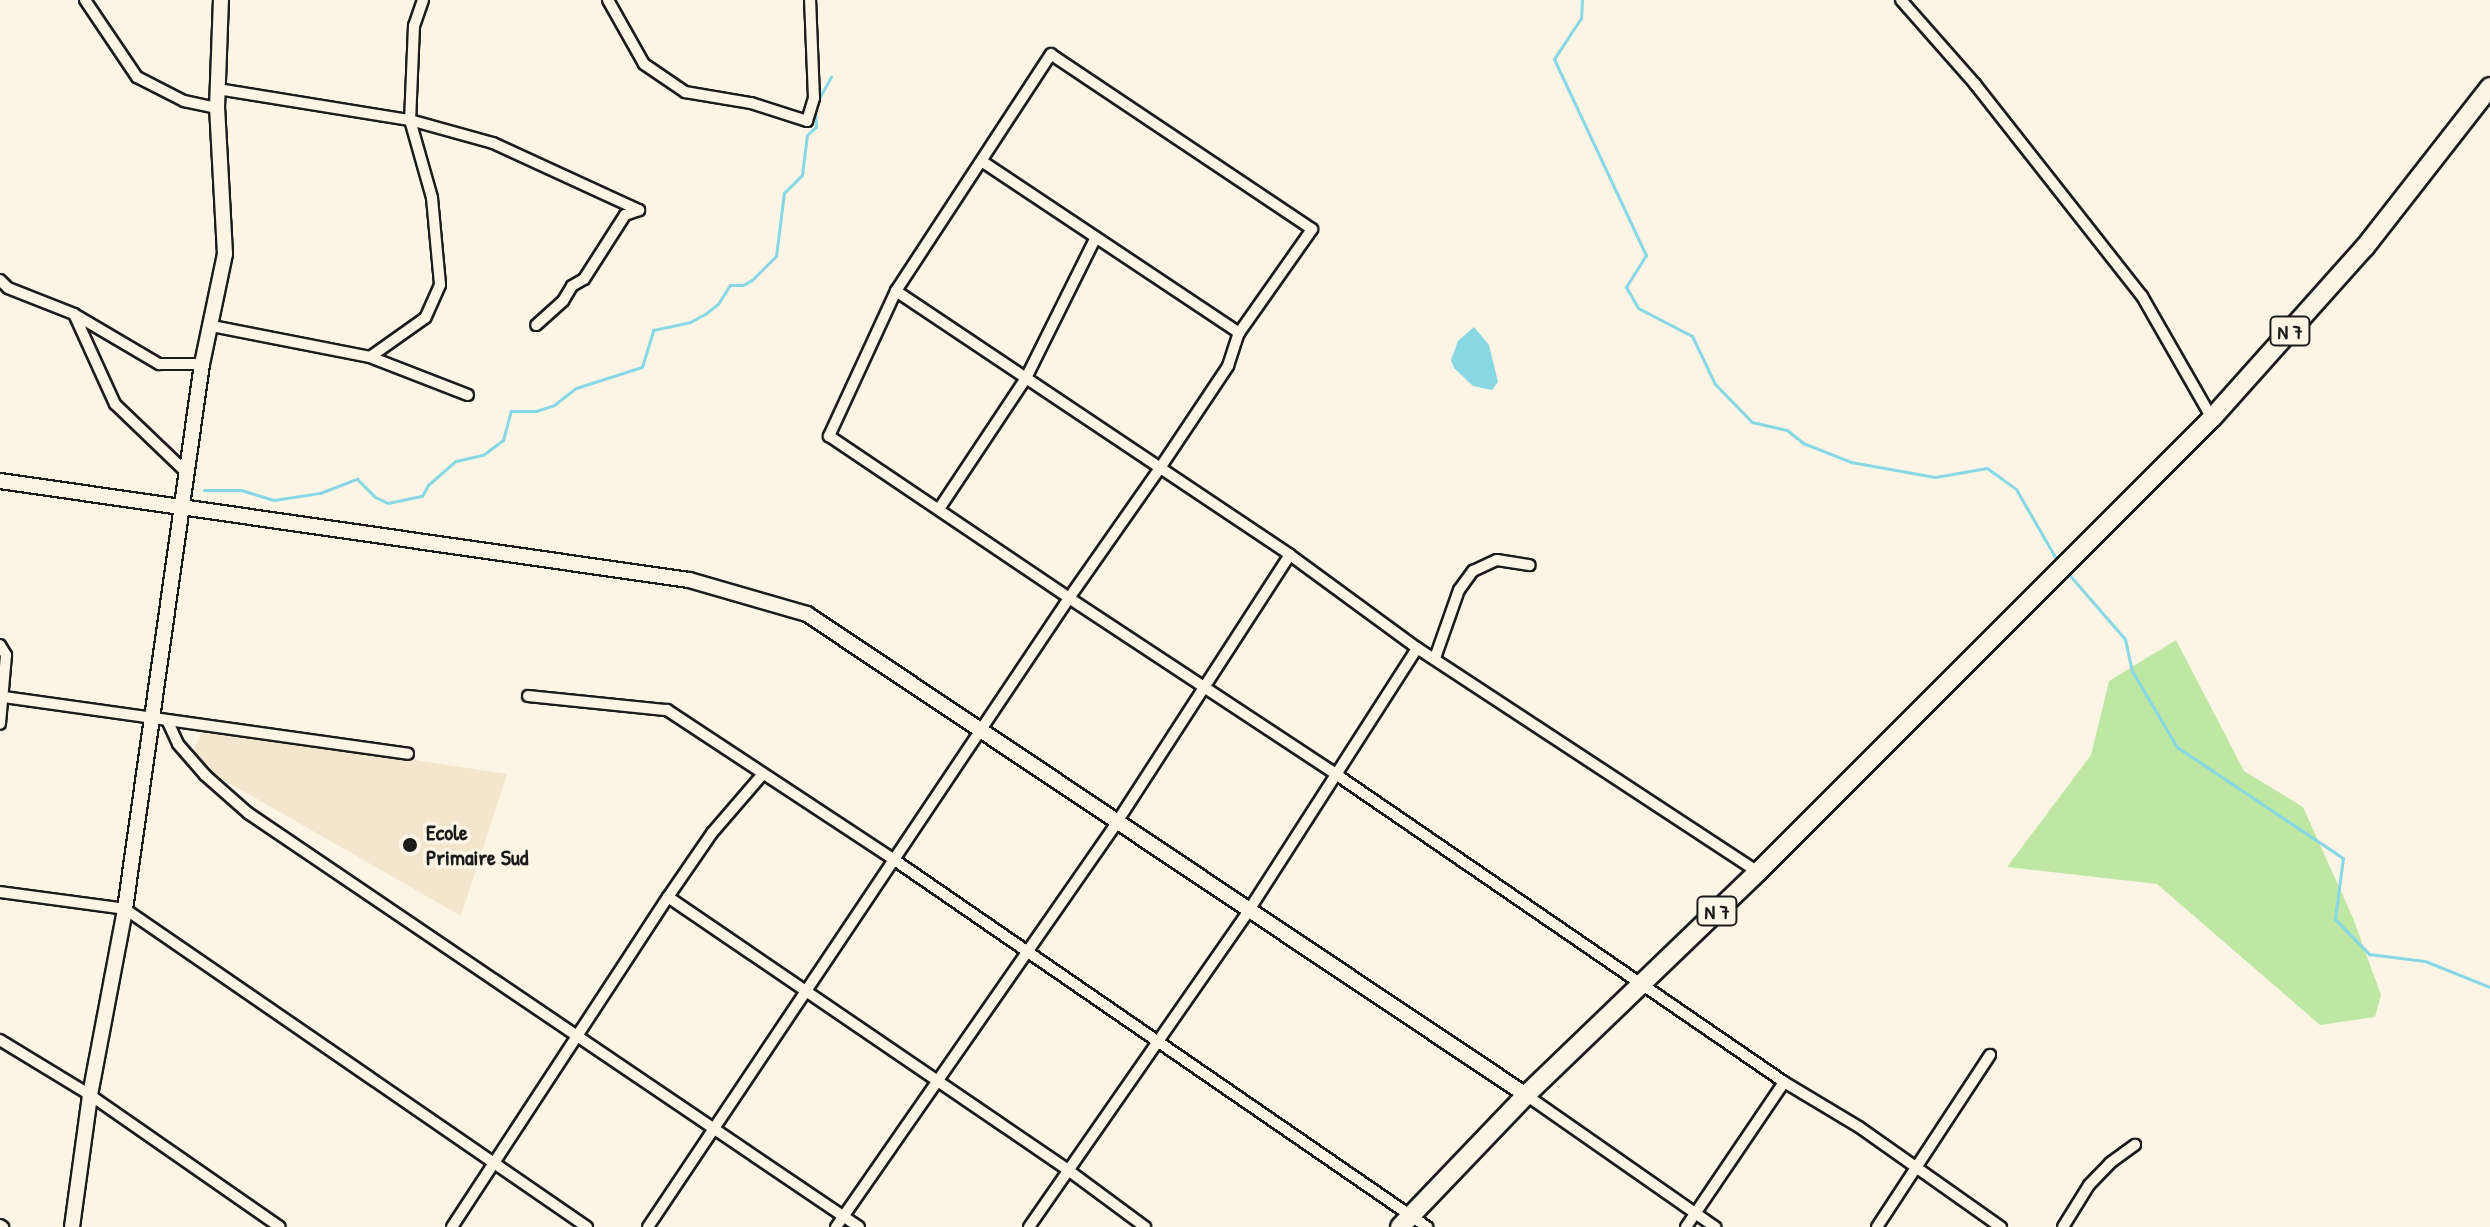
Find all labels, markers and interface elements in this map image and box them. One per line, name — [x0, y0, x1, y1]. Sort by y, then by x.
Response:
road number: N 7 — [2268, 315, 2312, 347]
place label: Ecole Primaire Sud — [426, 819, 528, 870]
marker: Ecole Primaire Sud — [401, 836, 419, 854]
road number: N 7 — [1695, 895, 1739, 927]

